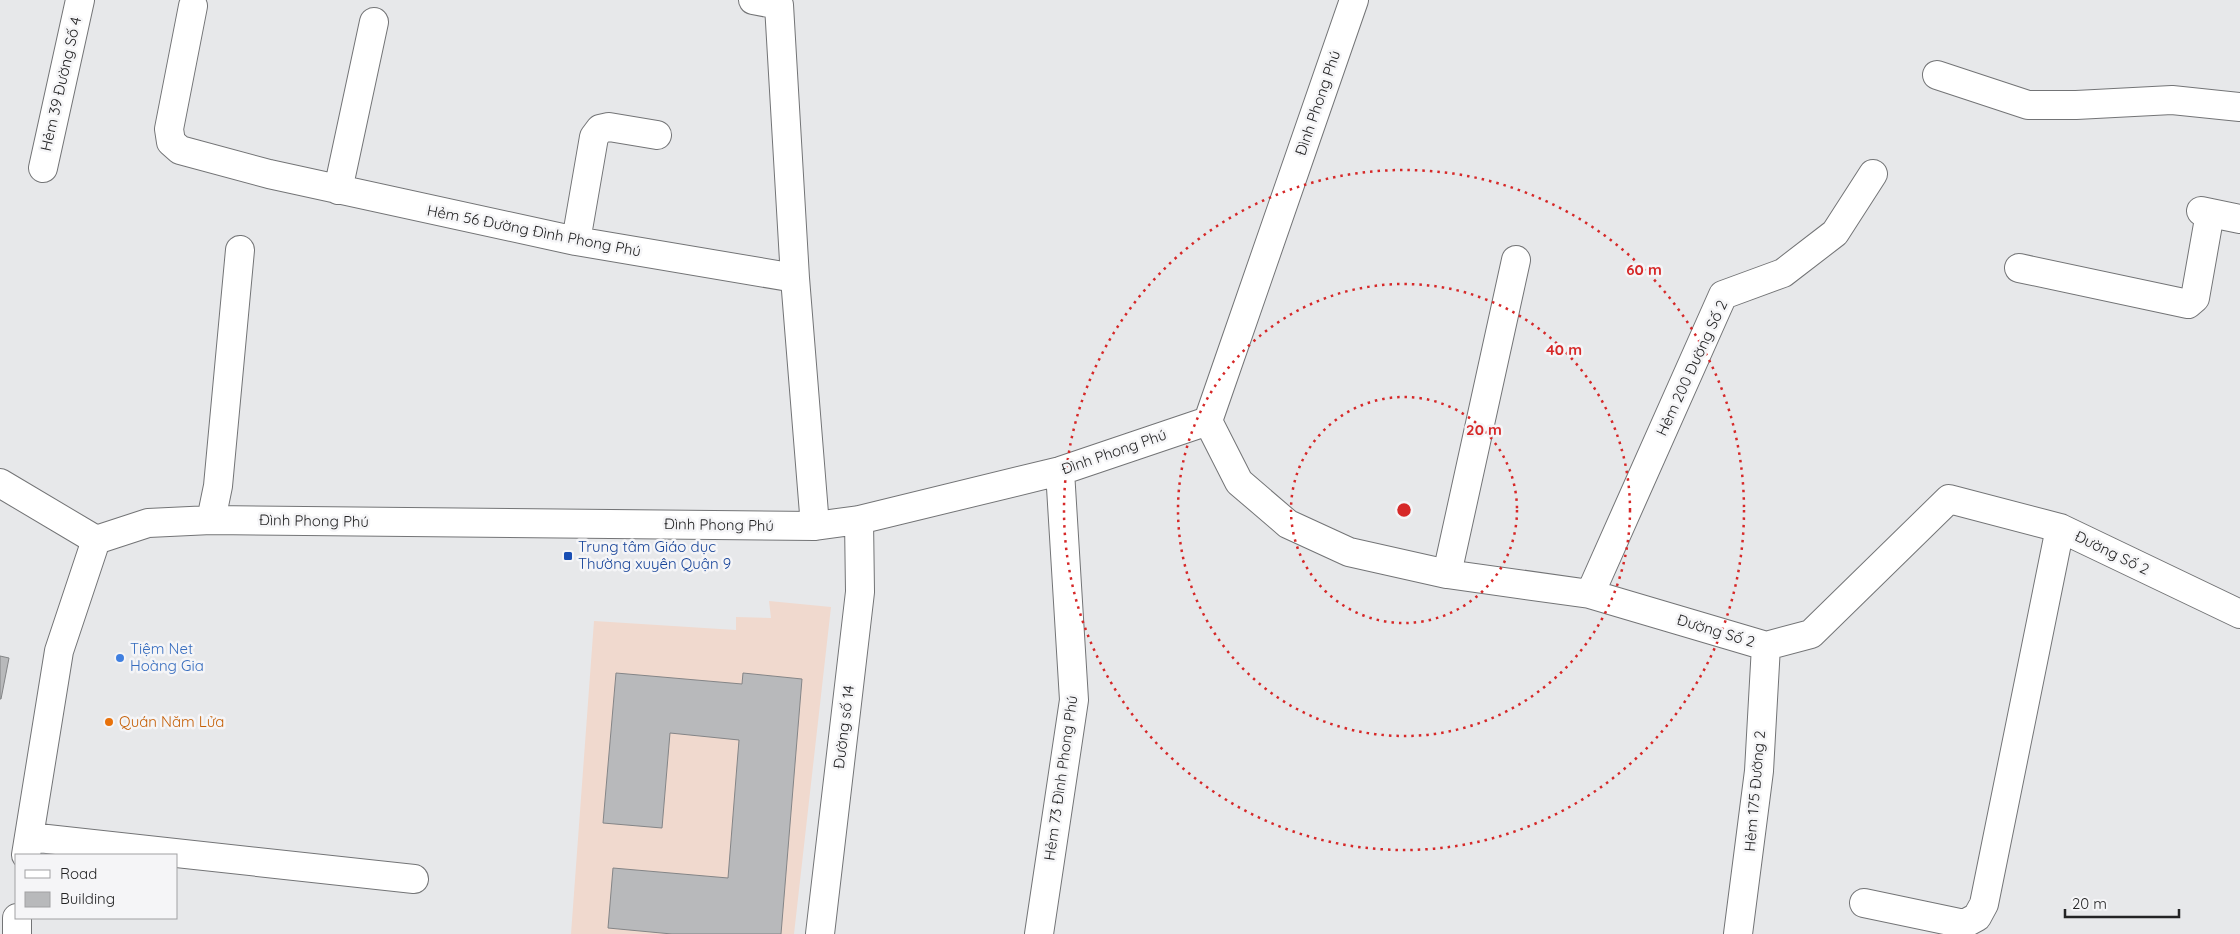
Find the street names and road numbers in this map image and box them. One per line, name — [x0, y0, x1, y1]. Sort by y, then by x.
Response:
street label: Hẻm 39 Đường Số 4 — [36, 15, 85, 153]
street label: Đình Phong Phú — [1291, 48, 1344, 158]
street label: Hẻm 56 Đường Đình Phong Phú — [425, 200, 643, 261]
street label: Hẻm 200 Đường Số 2 — [1652, 297, 1731, 439]
street label: Đình Phong Phú — [1059, 425, 1169, 478]
street label: Đình Phong Phú — [259, 510, 369, 531]
street label: Đình Phong Phú — [664, 514, 774, 535]
street label: Đường Số 2 — [2072, 526, 2153, 579]
street label: Đường Số 2 — [1675, 610, 1757, 651]
street label: Đường số 14 — [829, 684, 858, 770]
street label: Hẻm 73 Đình Phong Phú — [1040, 694, 1082, 862]
street label: Hẻm 175 Đường 2 — [1740, 730, 1769, 852]

